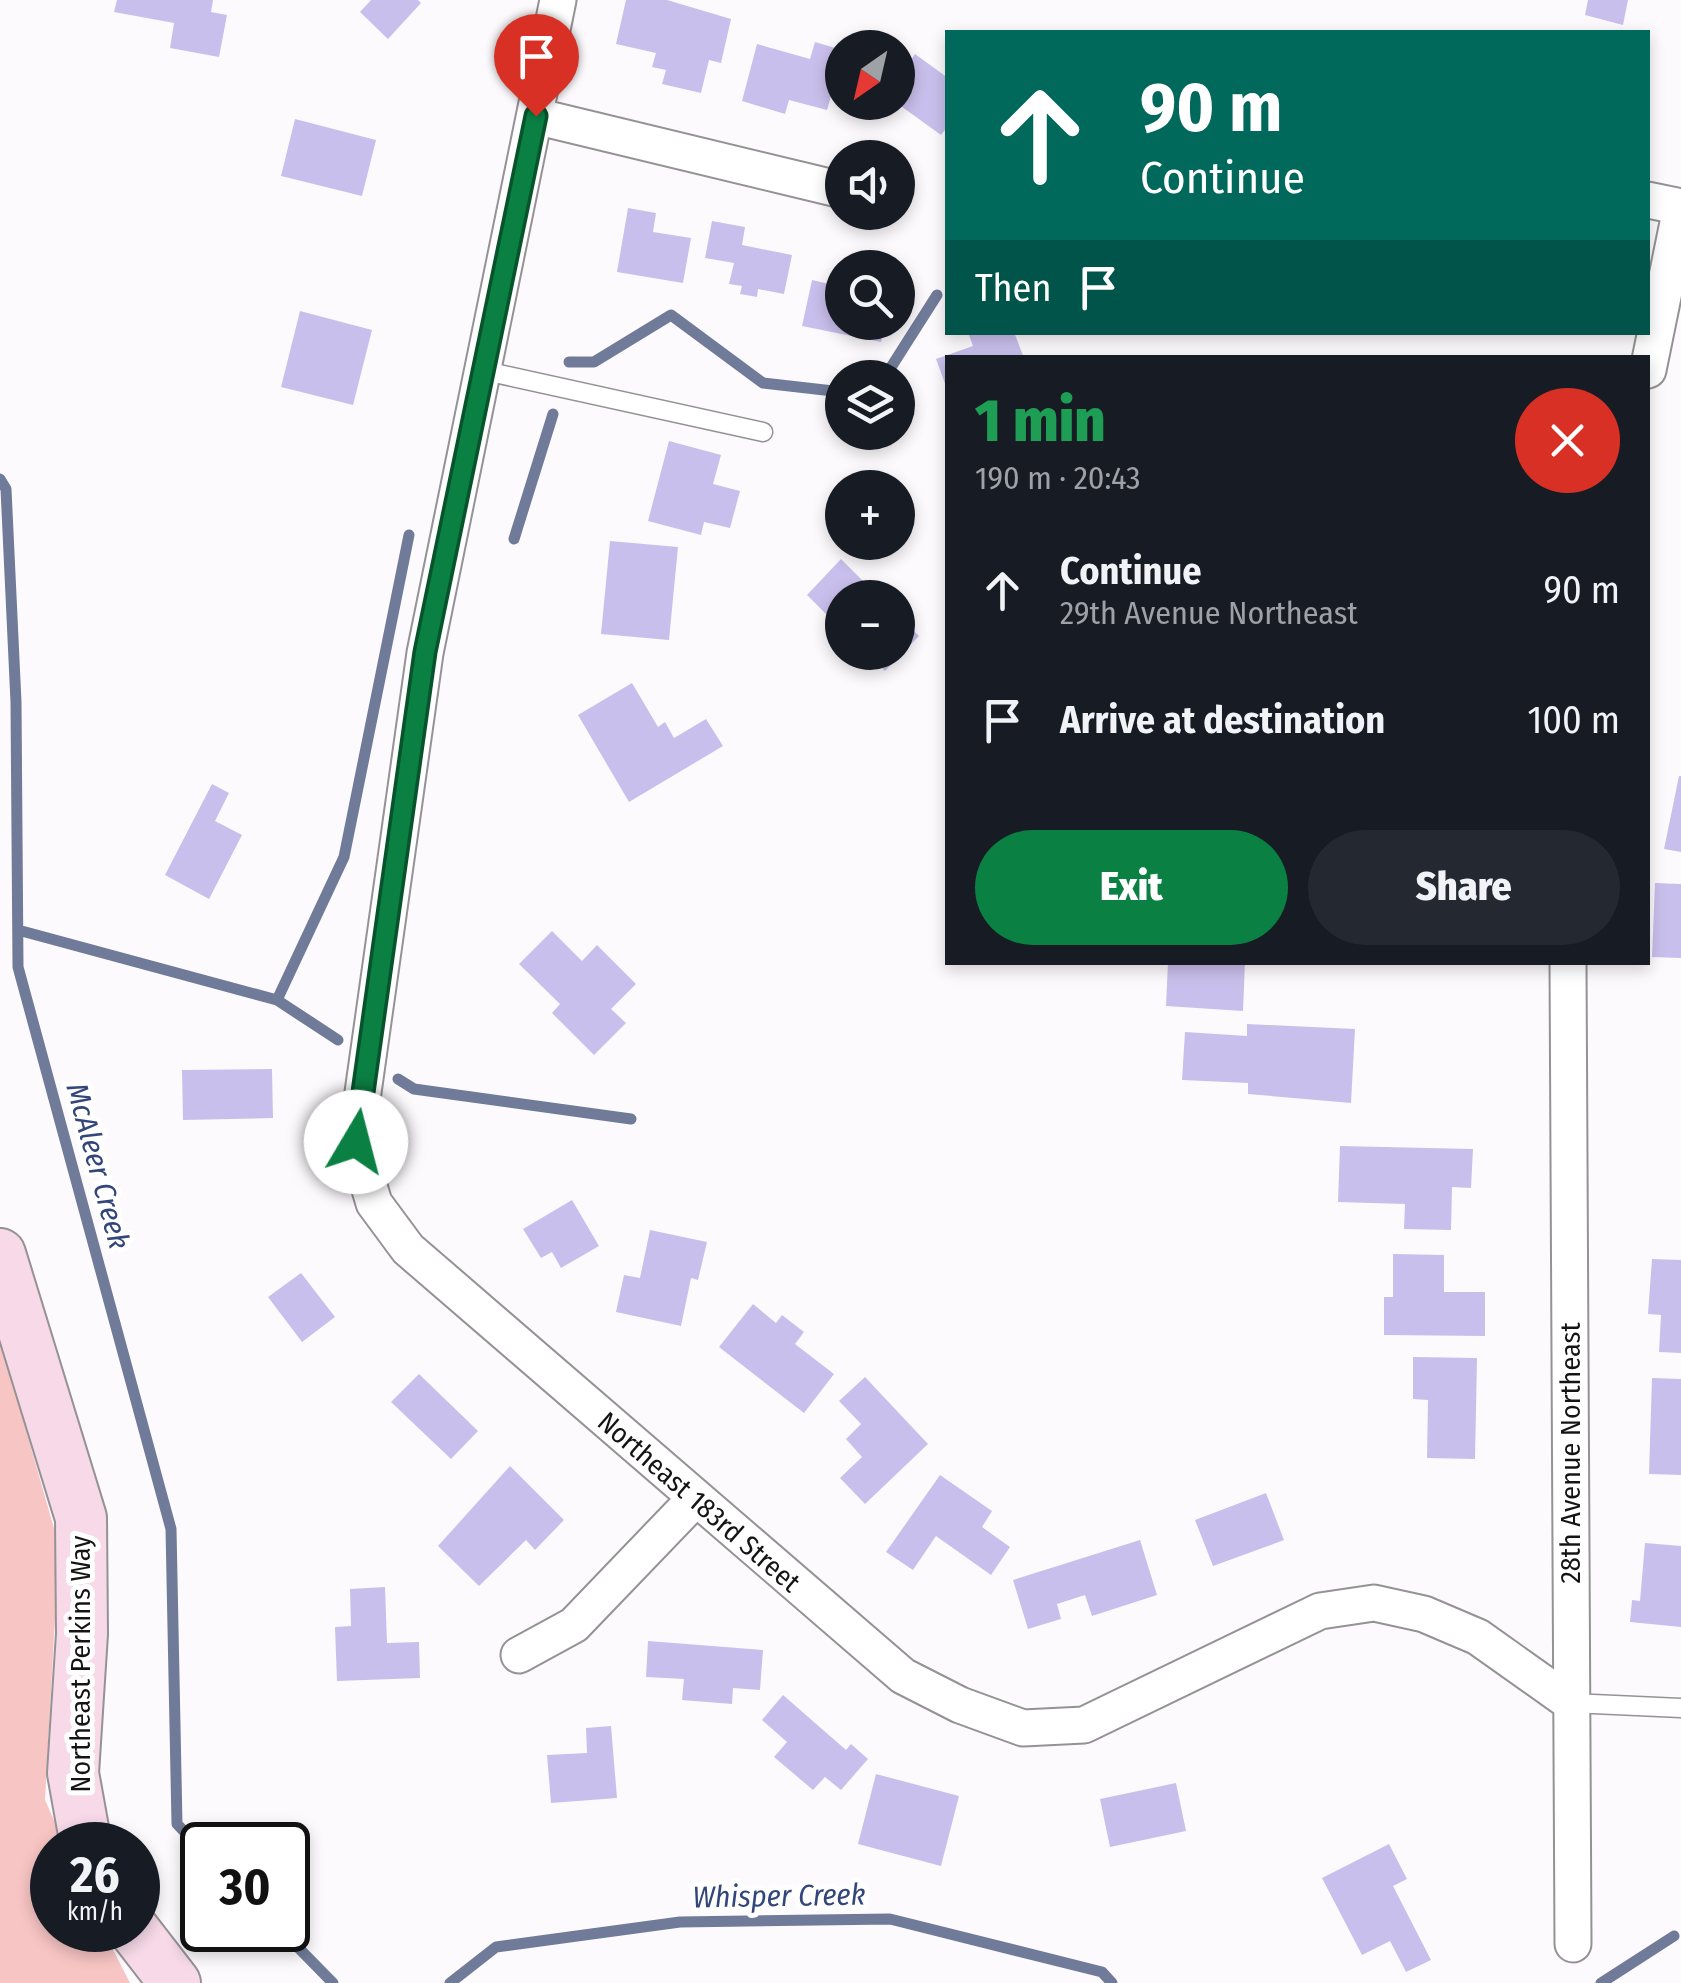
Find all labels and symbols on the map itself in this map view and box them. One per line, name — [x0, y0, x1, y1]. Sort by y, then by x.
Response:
pin — [494, 14, 579, 117]
north arrow — [825, 30, 915, 120]
water label: McAleer Creek — [59, 1079, 137, 1253]
position arrow — [304, 1090, 408, 1194]
street label: 28th Avenue Northeast — [1554, 1322, 1587, 1584]
street label: Northeast 183rd Street — [591, 1405, 808, 1599]
street label: Northeast Perkins Way — [64, 1535, 97, 1792]
speed limit sign: 30 — [180, 1822, 310, 1952]
water label: Whisper Creek — [692, 1876, 866, 1916]

